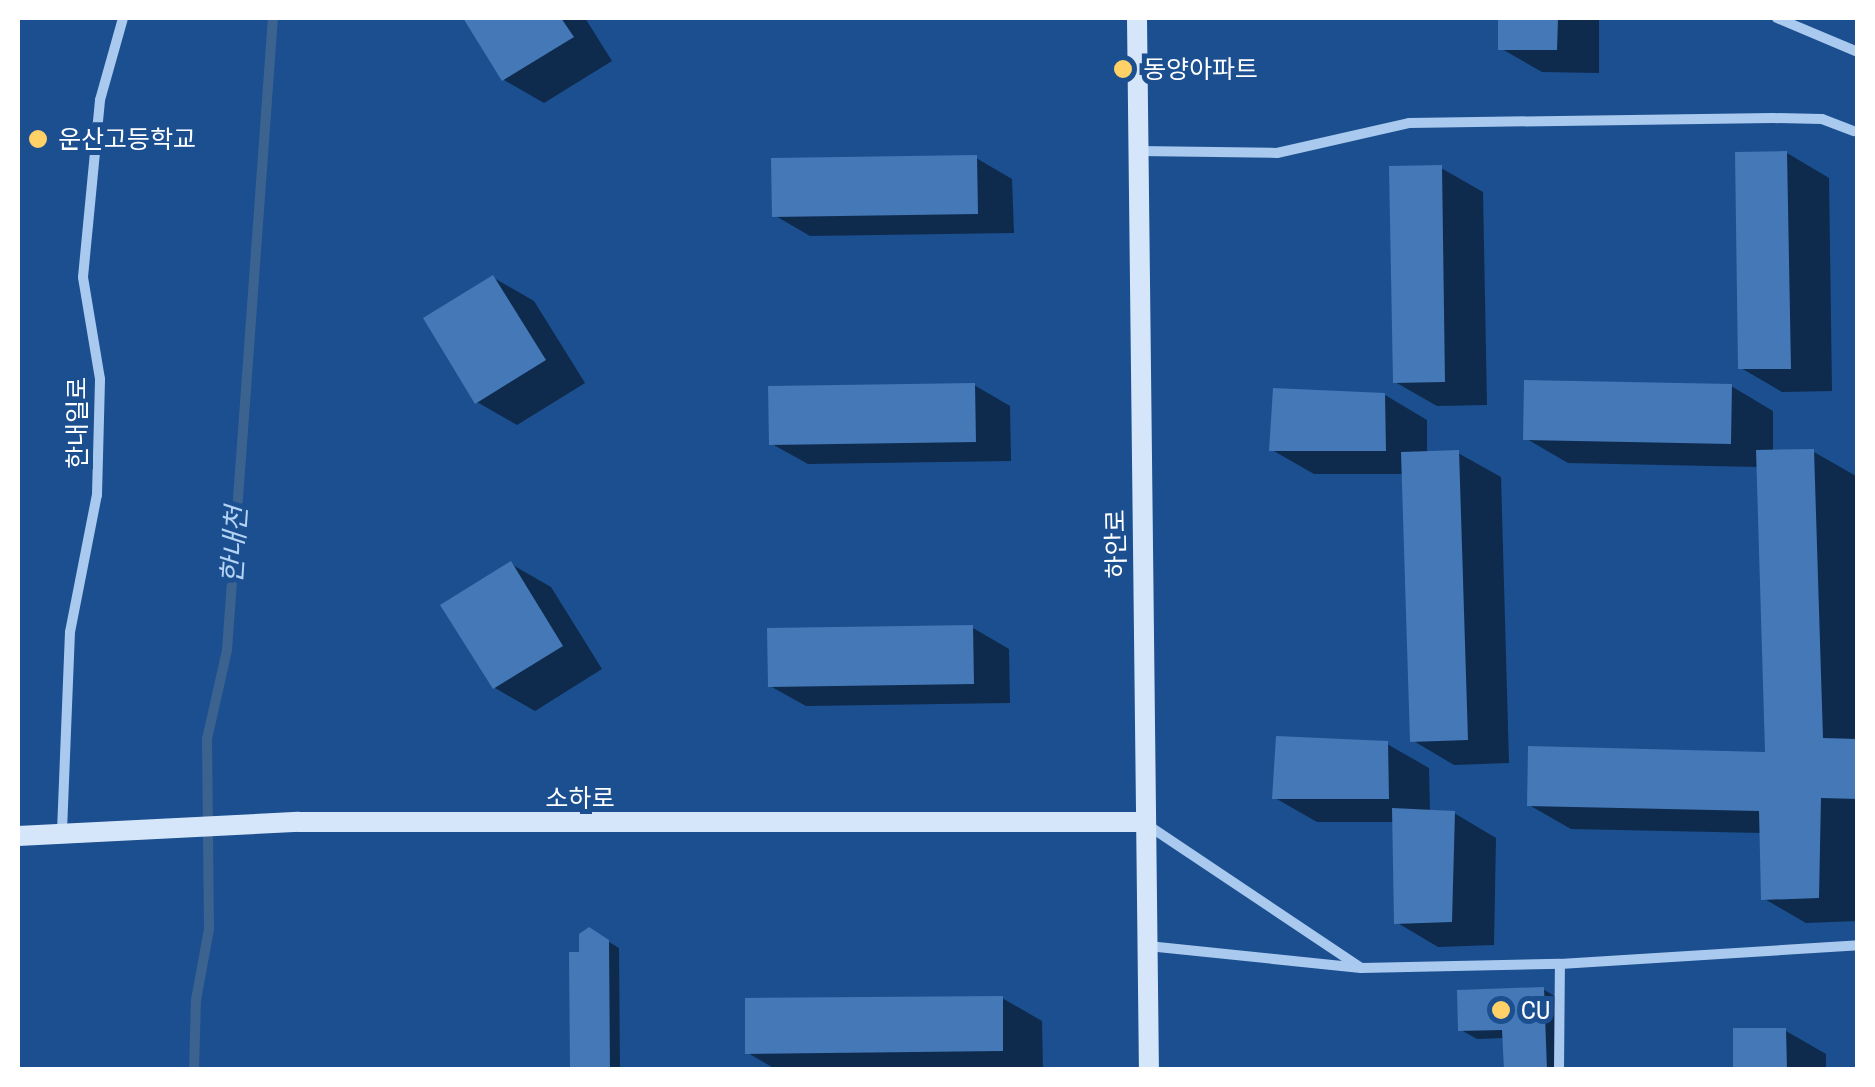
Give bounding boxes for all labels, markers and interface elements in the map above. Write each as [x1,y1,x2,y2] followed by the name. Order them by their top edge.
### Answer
[1143,54,1258,84] place label: 동양아파트
[1112,58,1134,80] marker: 동양아파트
[58,124,196,154] place label: 운산고등학교
[27,128,49,150] marker: 운산고등학교
[62,377,92,469] street label: 한내일로
[215,505,253,585] water label: 한내천
[1100,509,1132,579] street label: 하안로
[546,783,614,813] street label: 소하로
[1521,995,1551,1025] place label: CU
[1490,999,1512,1021] marker: CU

